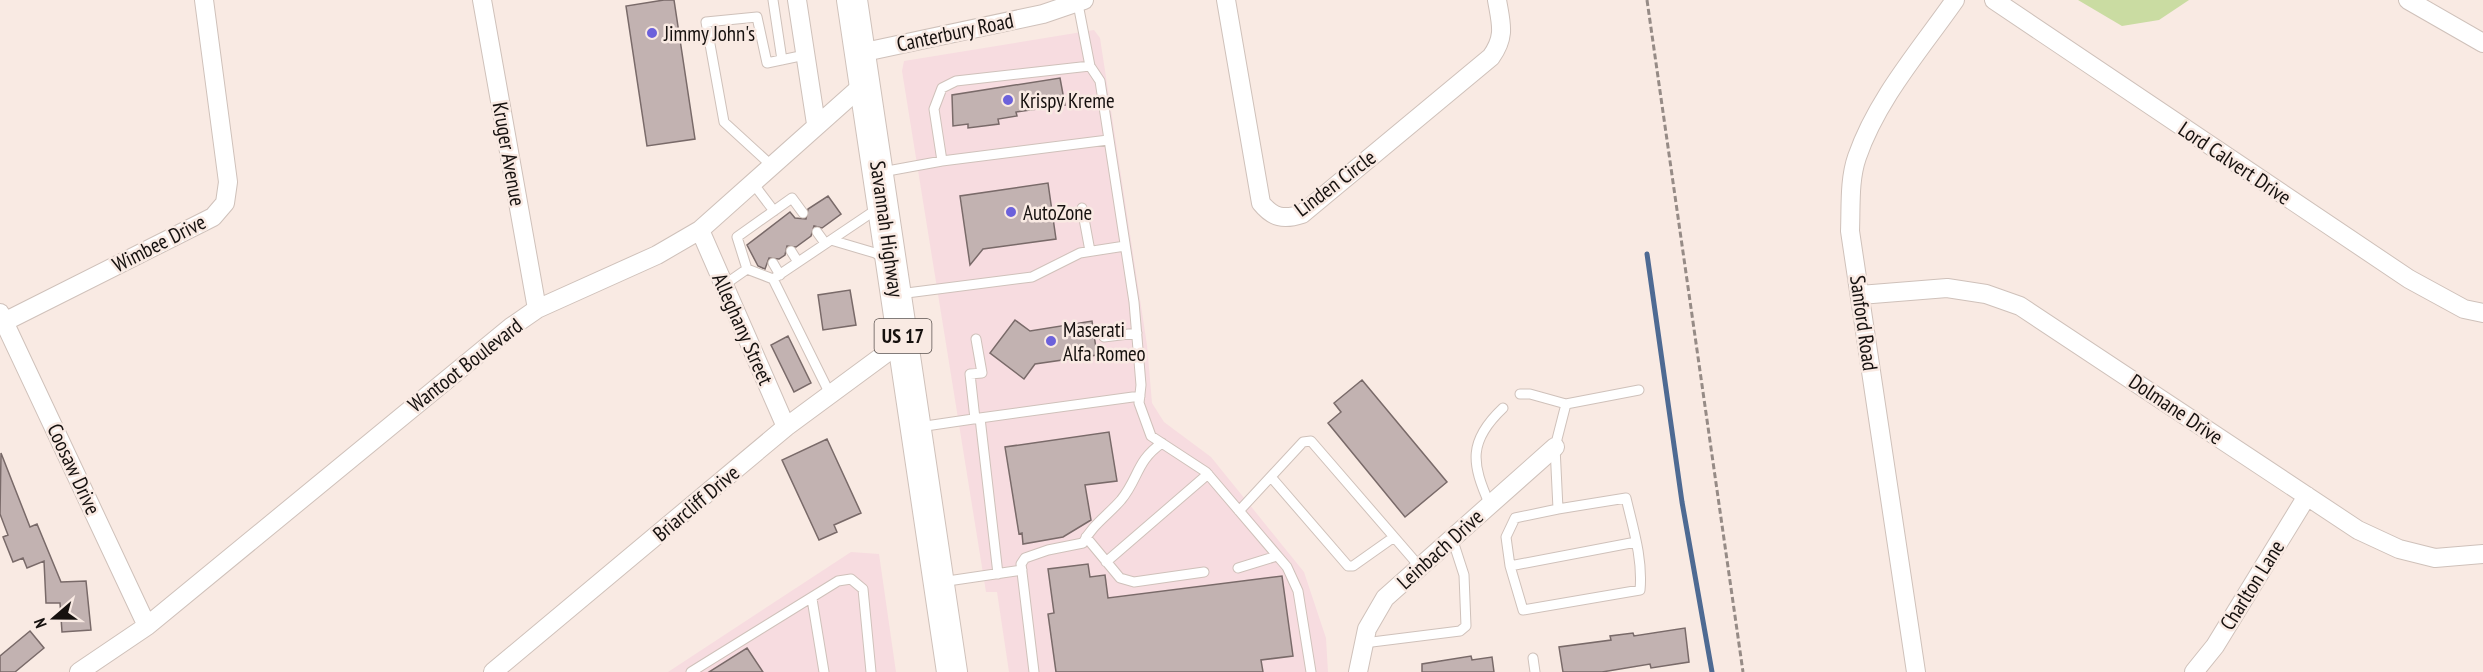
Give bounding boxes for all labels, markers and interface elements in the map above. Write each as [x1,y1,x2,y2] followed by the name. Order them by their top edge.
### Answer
[894,6,1016,58] street label: Canterbury Road
[663,20,755,47] place label: Jimmy John's
[645,26,659,40] marker: Jimmy John's
[1020,87,1115,114] place label: Krispy Kreme
[1001,93,1015,107] marker: Krispy Kreme
[487,100,531,208] street label: Kruger Avenue
[2173,115,2297,211] street label: Lord Calvert Drive
[1289,144,1381,222] street label: Linden Circle
[864,159,910,299] street label: Savannah Highway
[1023,199,1092,226] place label: AutoZone
[1004,205,1018,219] marker: AutoZone
[108,208,210,278] street label: Wimbee Drive
[706,269,780,389] street label: Alleghany Street
[1844,274,1884,372] street label: Sanford Road
[402,312,528,418] street label: Wantoot Boulevard
[1063,316,1146,367] place label: Maserati Alfa Romeo
[874,319,932,353] road number: US 17
[1044,334,1058,348] marker: Maserati Alfa Romeo
[2124,368,2228,450] street label: Dolmane Drive
[41,419,107,519] street label: Coosaw Drive
[647,459,745,547] street label: Briarcliff Drive
[1391,503,1489,595] street label: Leinbach Drive
[2214,535,2290,635] street label: Charlton Lane
[24,588,84,648] north arrow
[29,616,51,631] text: N

